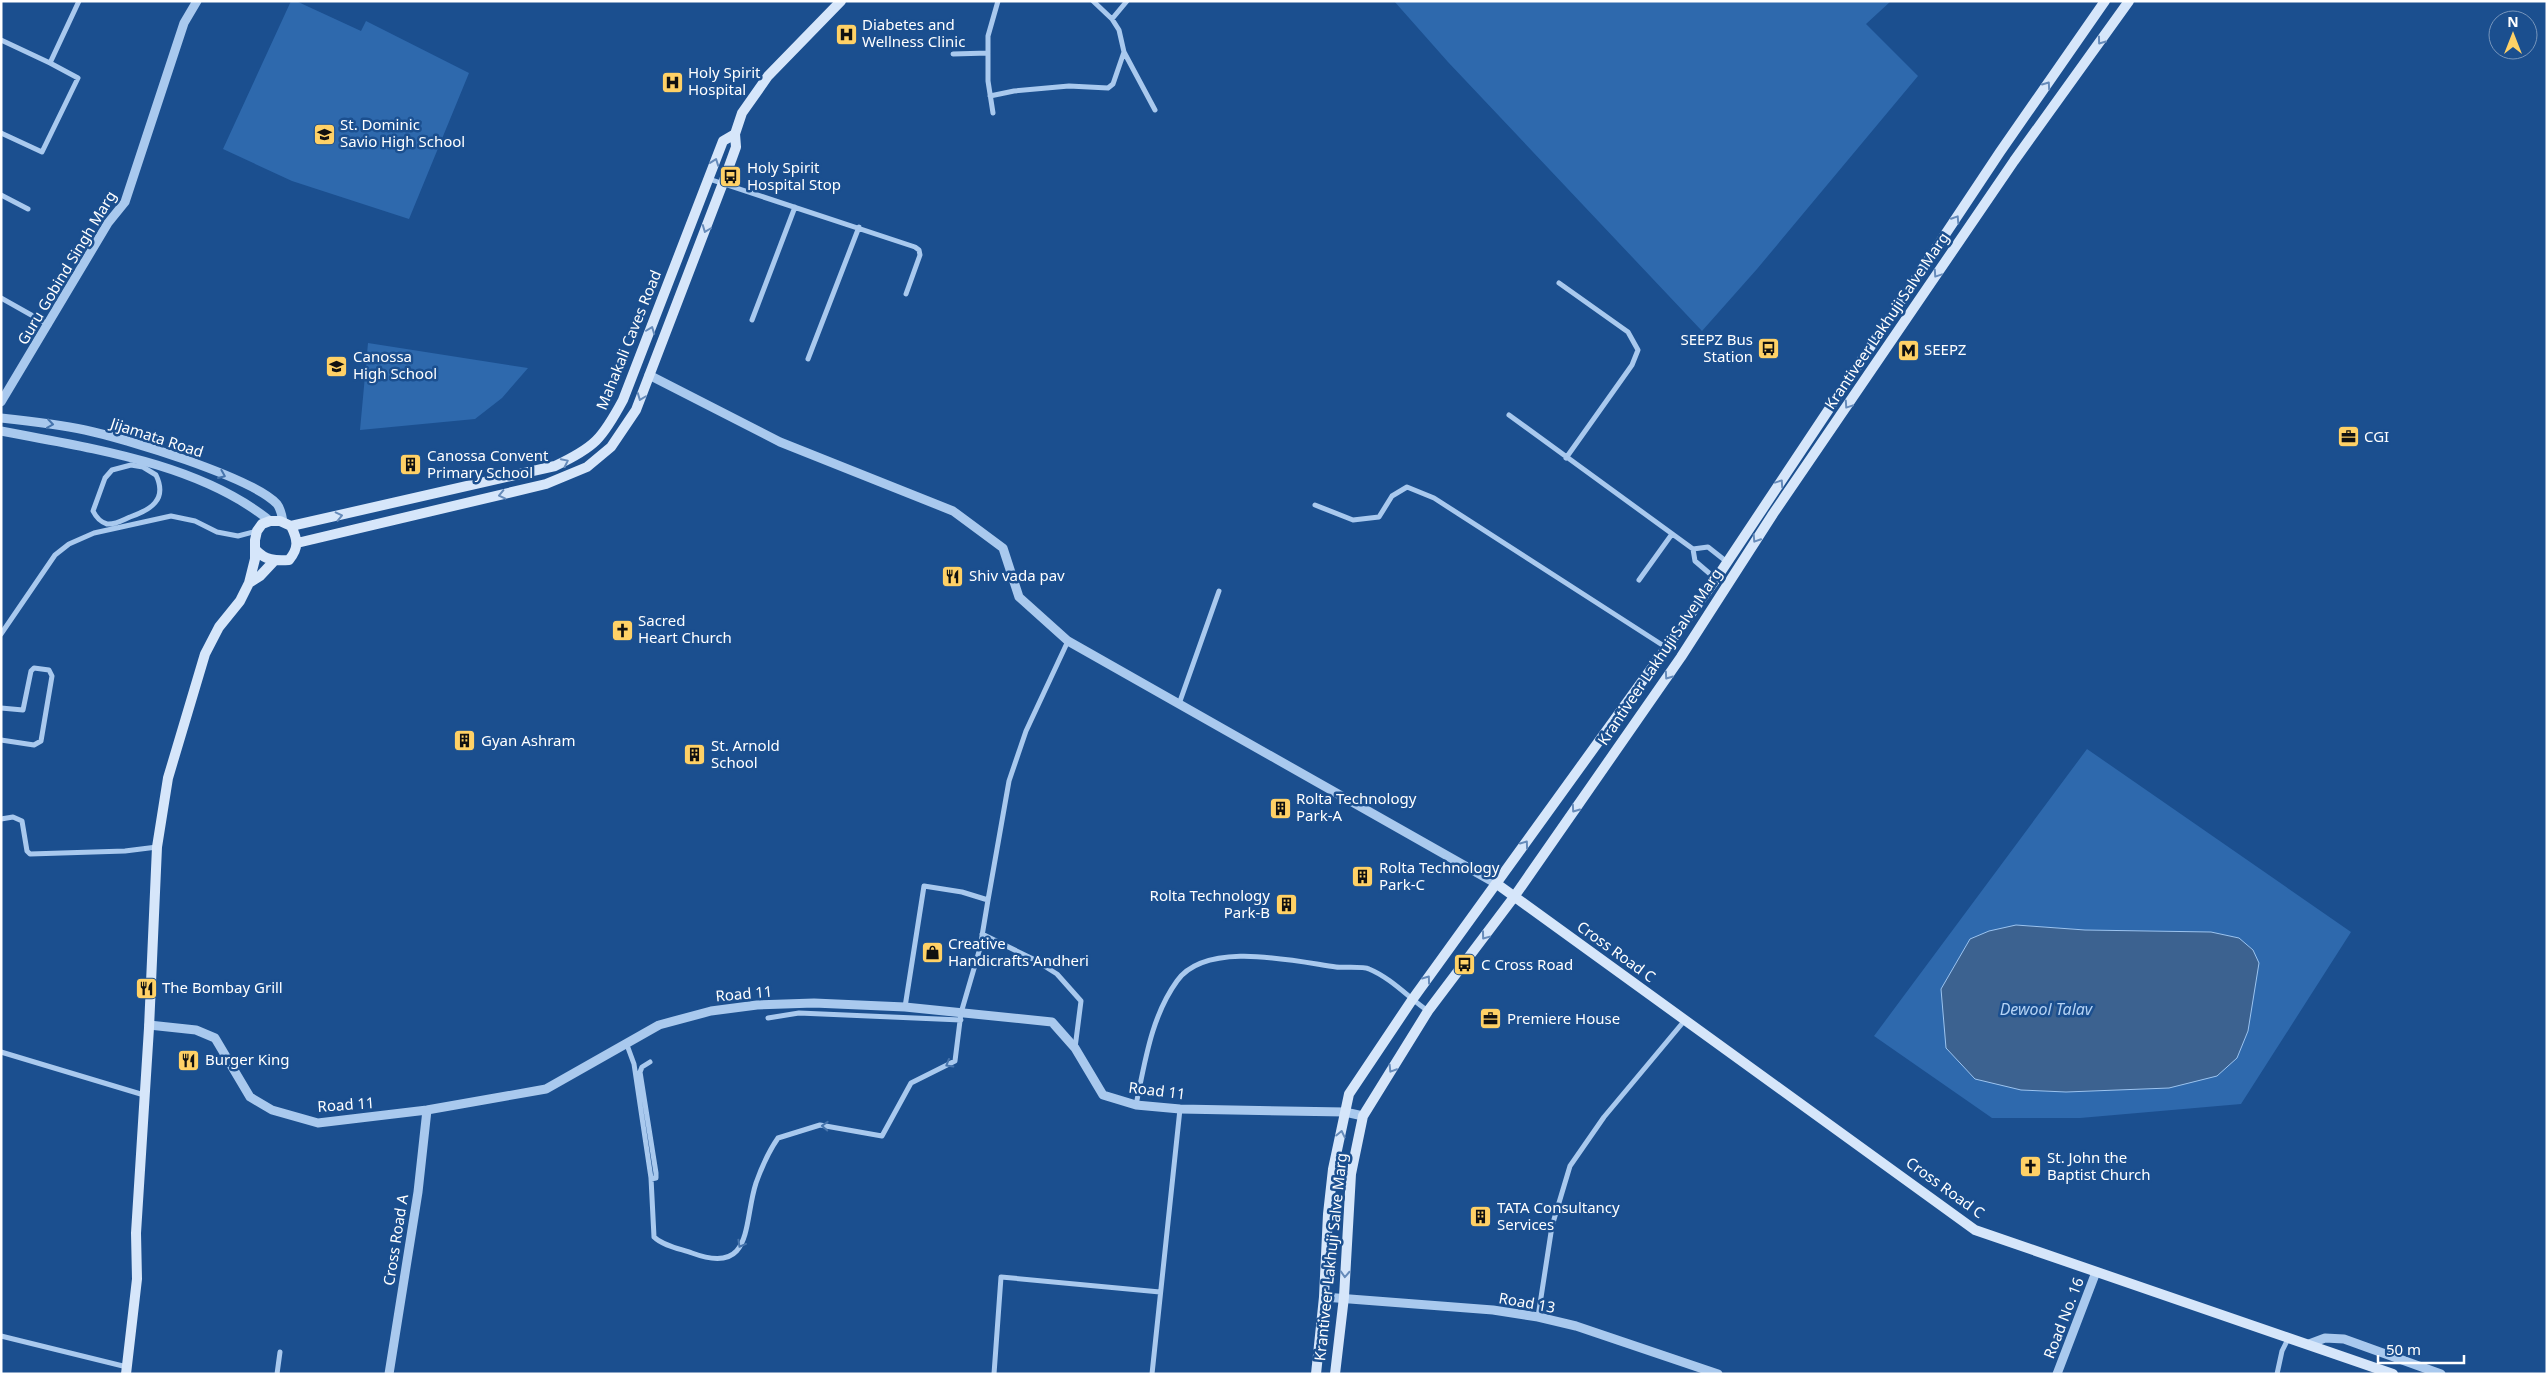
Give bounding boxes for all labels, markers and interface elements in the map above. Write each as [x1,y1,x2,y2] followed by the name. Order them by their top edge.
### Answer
[2488,10,2538,60] north arrow
[2507,12,2519,31] text: N
[862,14,965,51] place label: Diabetes and Wellness Clinic
[834,22,858,46] hospital icon: Diabetes and Wellness Clinic
[2098,35,2107,45] one-way arrow
[688,62,761,99] place label: Holy Spirit Hospital
[660,70,684,94] hospital icon: Holy Spirit Hospital
[2041,81,2050,90] one-way arrow
[340,114,465,151] place label: St. Dominic Savio High School
[312,122,336,146] school or university icon: St. Dominic Savio High School
[747,157,841,194] place label: Holy Spirit Hospital Stop
[709,158,719,167] one-way arrow
[719,165,743,189] bus stop icon: Holy Spirit Hospital Stop
[12,187,120,348] street label: Guru Gobind Singh Marg
[1949,215,1959,224] one-way arrow
[701,224,712,233] one-way arrow
[1819,228,1953,413] street label: Krantiveer Lakhuji Salve Marg
[591,267,665,412] street label: Mahakali Caves Road
[1934,268,1943,278] one-way arrow
[645,327,655,335] one-way arrow
[1680,329,1753,366] place label: SEEPZ Bus Station
[1757,337,1781,361] bus stop icon: SEEPZ Bus Station
[1896,338,1920,362] metro station icon: SEEPZ
[1924,339,1966,359] place label: SEEPZ
[353,346,437,383] place label: Canossa High School
[325,354,349,378] school or university icon: Canossa High School
[637,392,647,401] one-way arrow
[1845,399,1854,409] one-way arrow
[106,412,206,461] street label: Jijamata Road
[46,418,54,429] one-way arrow
[2336,425,2360,449] office icon: CGI
[2364,426,2389,446] place label: CGI
[427,445,549,482] place label: Canossa Convent Primary School
[399,453,423,477] building icon: Canossa Convent Primary School
[559,458,568,468] one-way arrow
[217,468,226,479] one-way arrow
[1774,479,1783,489] one-way arrow
[497,489,506,500] one-way arrow
[334,511,343,522] one-way arrow
[1753,534,1763,543] one-way arrow
[941,564,965,588] restaurant icon: Shiv vada pav
[1592,564,1726,749] street label: Krantiveer Lakhuji Salve Marg
[969,565,1065,585] place label: Shiv vada pav
[638,610,732,647] place label: Sacred Heart Church
[610,618,634,642] church icon: Sacred Heart Church
[1665,670,1674,680] one-way arrow
[453,729,477,753] building icon: Gyan Ashram
[481,730,576,750] place label: Gyan Ashram
[711,735,780,772] place label: St. Arnold School
[683,743,707,767] building icon: St. Arnold School
[1296,788,1417,825] place label: Rolta Technology Park-A
[1268,796,1292,820] building icon: Rolta Technology Park-A
[1572,803,1581,813] one-way arrow
[1519,840,1528,850] one-way arrow
[1379,857,1500,894] place label: Rolta Technology Park-C
[1351,865,1375,889] building icon: Rolta Technology Park-C
[1150,885,1270,922] place label: Rolta Technology Park-B
[1274,893,1298,917] building icon: Rolta Technology Park-B
[1573,916,1660,987] street label: Cross Road C
[1482,930,1491,940] one-way arrow
[948,933,1089,970] place label: Creative Handicrafts Andheri
[920,941,944,965] shop icon: Creative Handicrafts Andheri
[1453,953,1477,977] bus stop icon: C Cross Road
[1481,954,1573,974] place label: C Cross Road
[1421,975,1430,985] one-way arrow
[134,976,158,1000] restaurant icon: The Bombay Grill
[162,977,283,997] place label: The Bombay Grill
[715,981,773,1005] street label: Road 11
[2000,998,2094,1020] water label: Dewool Talav
[1479,1007,1503,1031] office icon: Premiere House
[1507,1008,1620,1028] place label: Premiere House
[177,1048,201,1072] restaurant icon: Burger King
[205,1049,290,1069] place label: Burger King
[945,1057,954,1067] one-way arrow
[1389,1063,1398,1072] one-way arrow
[1128,1077,1187,1103] street label: Road 11
[317,1092,375,1116] street label: Road 11
[821,1121,829,1132] one-way arrow
[1335,1130,1346,1139] one-way arrow
[2047,1147,2151,1184] place label: St. John the Baptist Church
[1309,1152,1351,1362] street label: Krantiveer Lakhuji Salve Marg
[1902,1152,1989,1223] street label: Cross Road C
[2019,1155,2043,1179] church icon: St. John the Baptist Church
[378,1192,412,1287] street label: Cross Road A
[1497,1197,1620,1234] place label: TATA Consultancy Services
[1469,1205,1493,1229] building icon: TATA Consultancy Services
[737,1239,747,1248] one-way arrow
[1339,1271,1350,1279] one-way arrow
[2038,1274,2088,1361] street label: Road No. 16
[1497,1287,1557,1317] street label: Road 13
[2378,1332,2464,1364] scale bar
[2386,1339,2421,1359] text: 50 m

